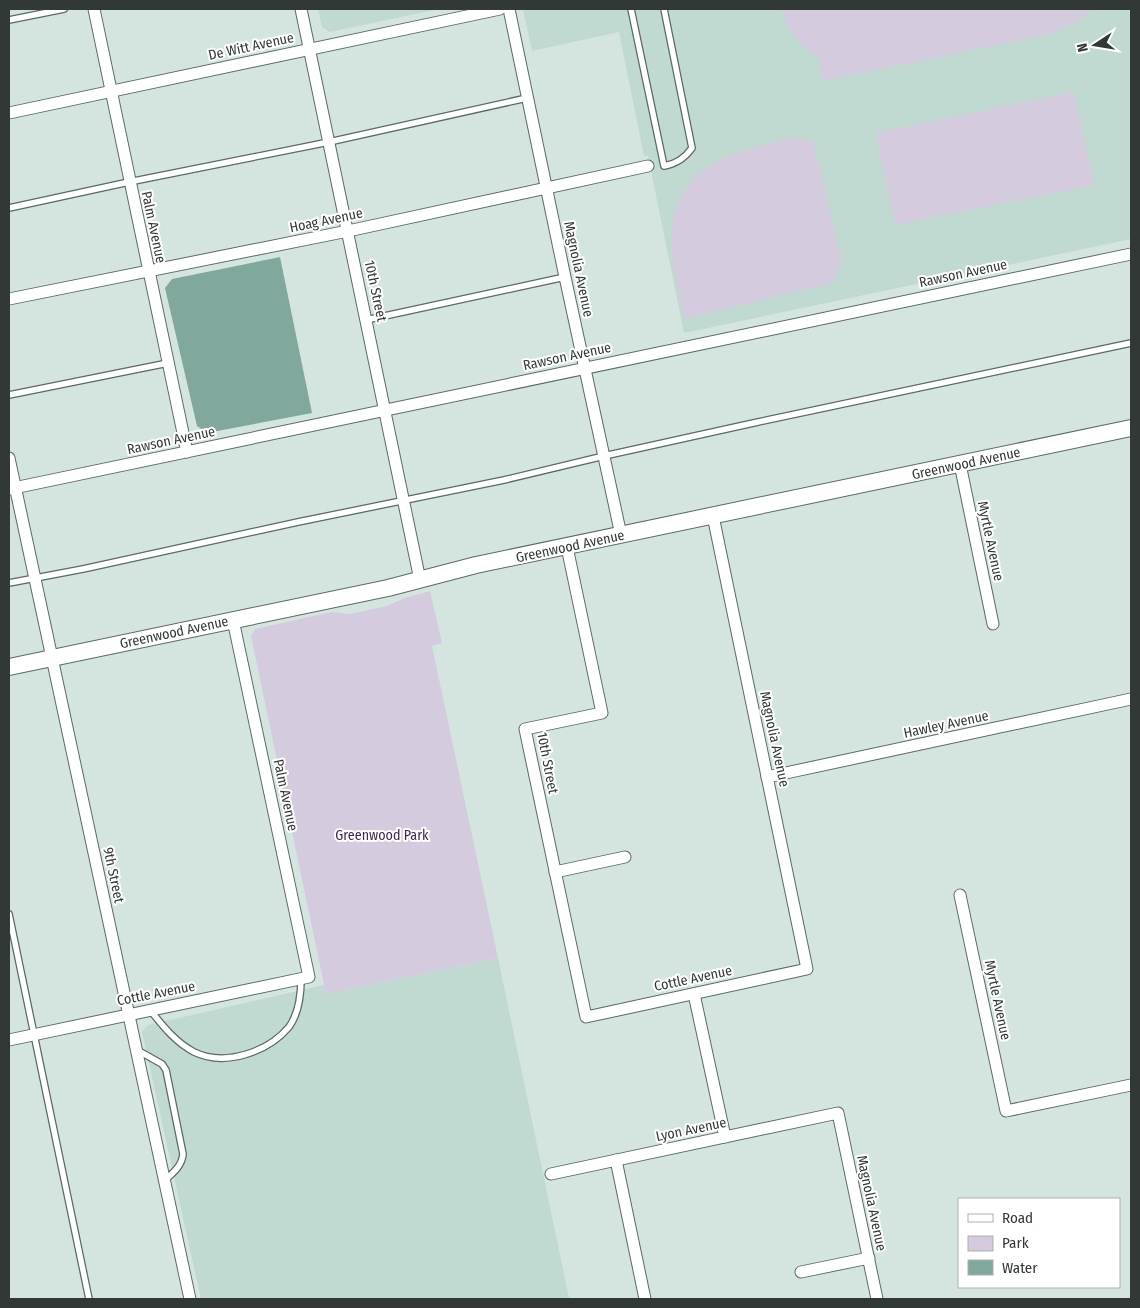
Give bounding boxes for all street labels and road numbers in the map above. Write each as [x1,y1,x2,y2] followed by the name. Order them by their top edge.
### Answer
[207,29,295,64] street label: De Witt Avenue
[138,190,169,265] street label: Palm Avenue
[288,204,364,237] street label: Hoag Avenue
[560,220,597,319] street label: Magnolia Avenue
[918,256,1009,291] street label: Rawson Avenue
[361,259,390,324] street label: 10th Street
[522,339,613,374] street label: Rawson Avenue
[126,423,217,458] street label: Rawson Avenue
[910,444,1022,483] street label: Greenwood Avenue
[974,500,1007,583] street label: Myrtle Avenue
[514,527,626,566] street label: Greenwood Avenue
[118,613,230,652] street label: Greenwood Avenue
[756,690,793,789] street label: Magnolia Avenue
[902,707,990,742] street label: Hawley Avenue
[533,731,562,796] street label: 10th Street
[270,758,301,833] street label: Palm Avenue
[99,846,128,905] street label: 9th Street
[981,959,1014,1042] street label: Myrtle Avenue
[653,962,734,995] street label: Cottle Avenue
[116,978,197,1009] street label: Cottle Avenue
[654,1114,728,1145] street label: Lyon Avenue
[853,1154,890,1253] street label: Magnolia Avenue

